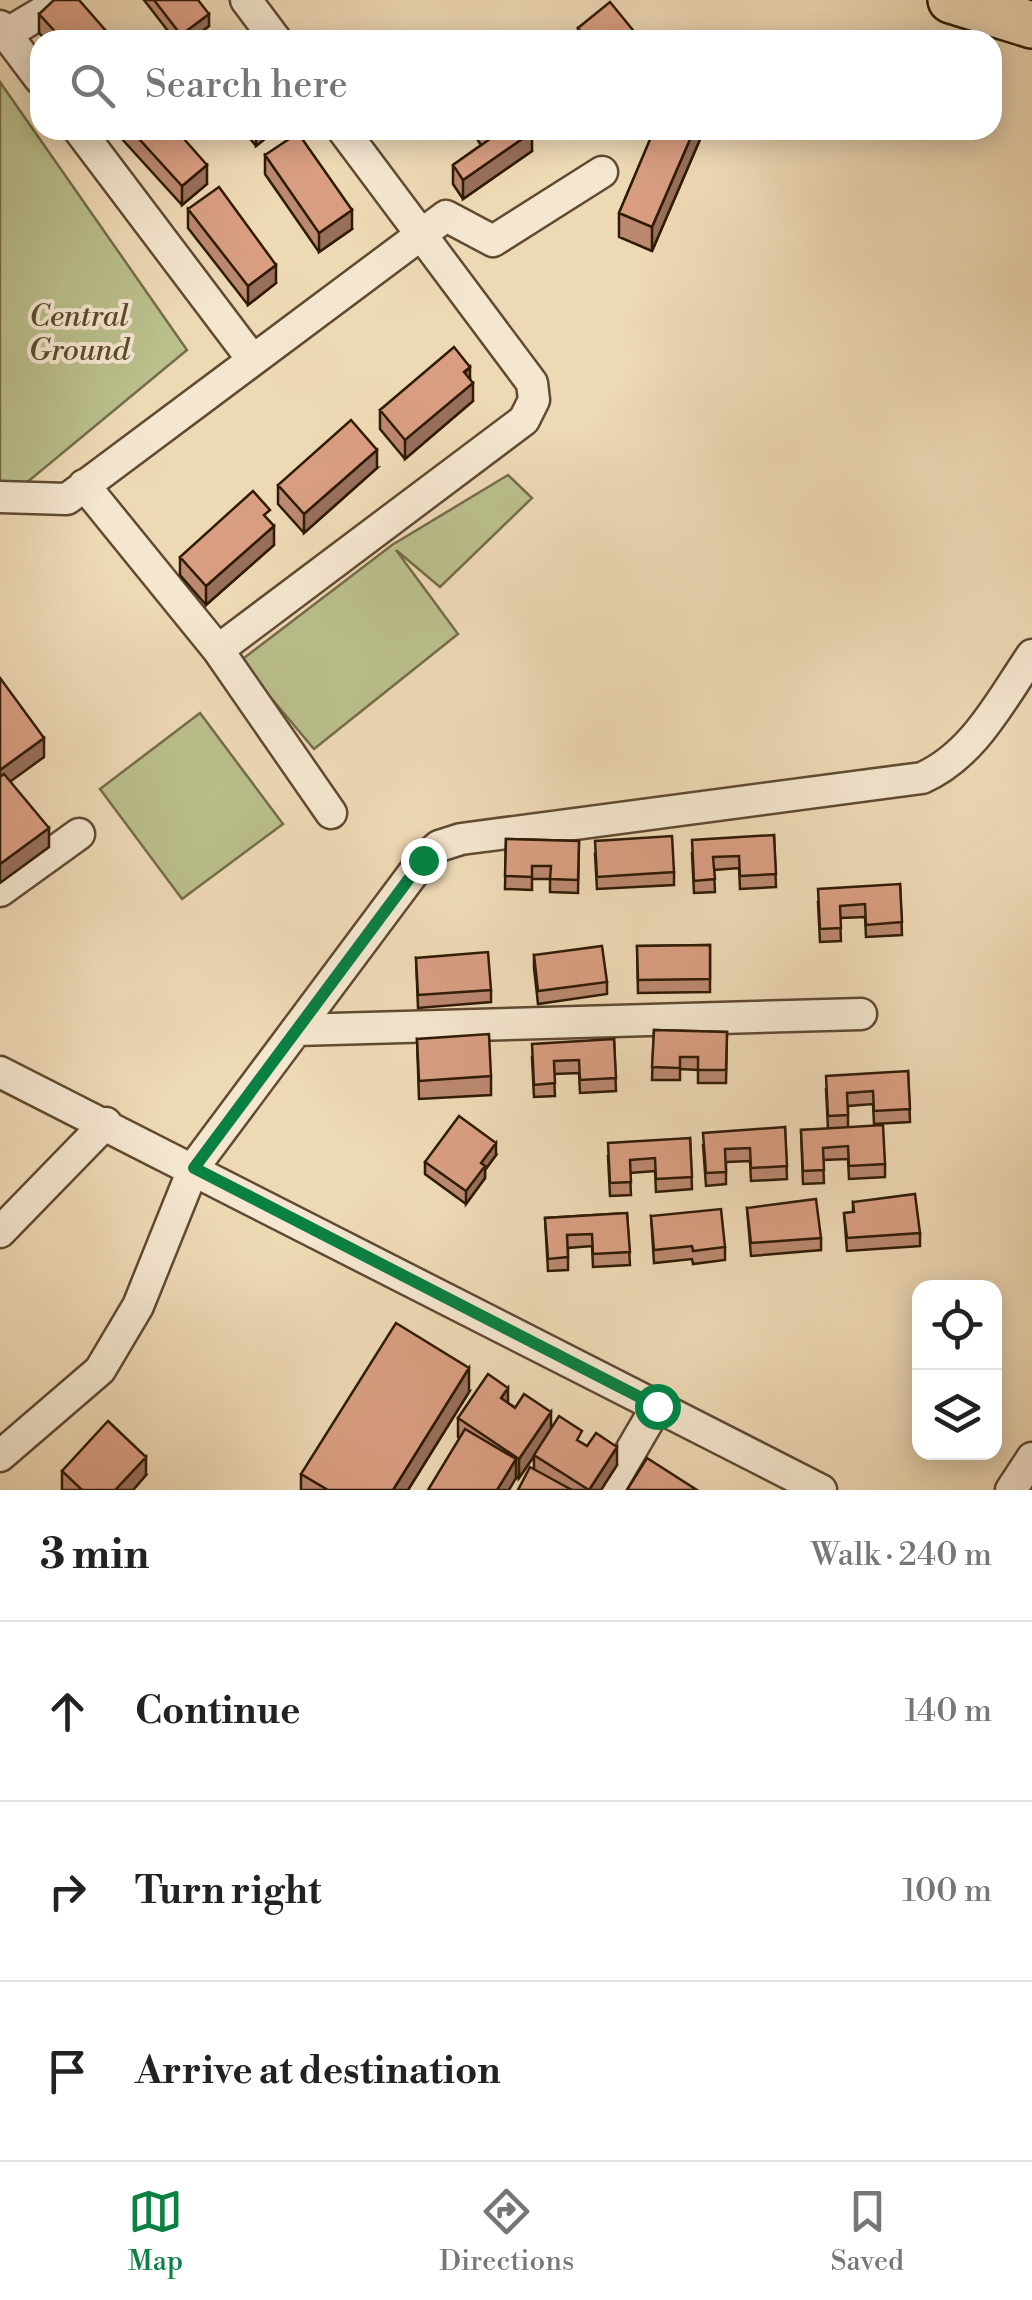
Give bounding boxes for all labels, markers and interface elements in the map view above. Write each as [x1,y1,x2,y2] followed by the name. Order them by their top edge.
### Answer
[30,30,1002,140] search box
[65,58,120,113] icon: search
[145,62,348,109] text: Search here
[29,298,131,370] park label: Central Ground
[401,838,447,884] route end
[912,1280,1002,1460] map controls
[912,1280,1002,1370] button: locate
[912,1370,1002,1460] button: layers
[635,1384,681,1430] route start
[40,1529,149,1582] text: 3 min
[811,1535,992,1575] text: Walk · 240 m
[40,1684,95,1739] icon: ahead
[135,1688,300,1735] text: Continue
[905,1691,992,1731] text: 140 m
[40,1864,95,1919] icon: right
[135,1868,321,1915] text: Turn right
[902,1871,992,1911] text: 100 m
[40,2044,95,2099] icon: arrive
[135,2048,501,2095] text: Arrive at destination
[128,2184,183,2279] tab: Map
[439,2184,574,2279] tab: Directions
[830,2184,904,2279] tab: Saved

